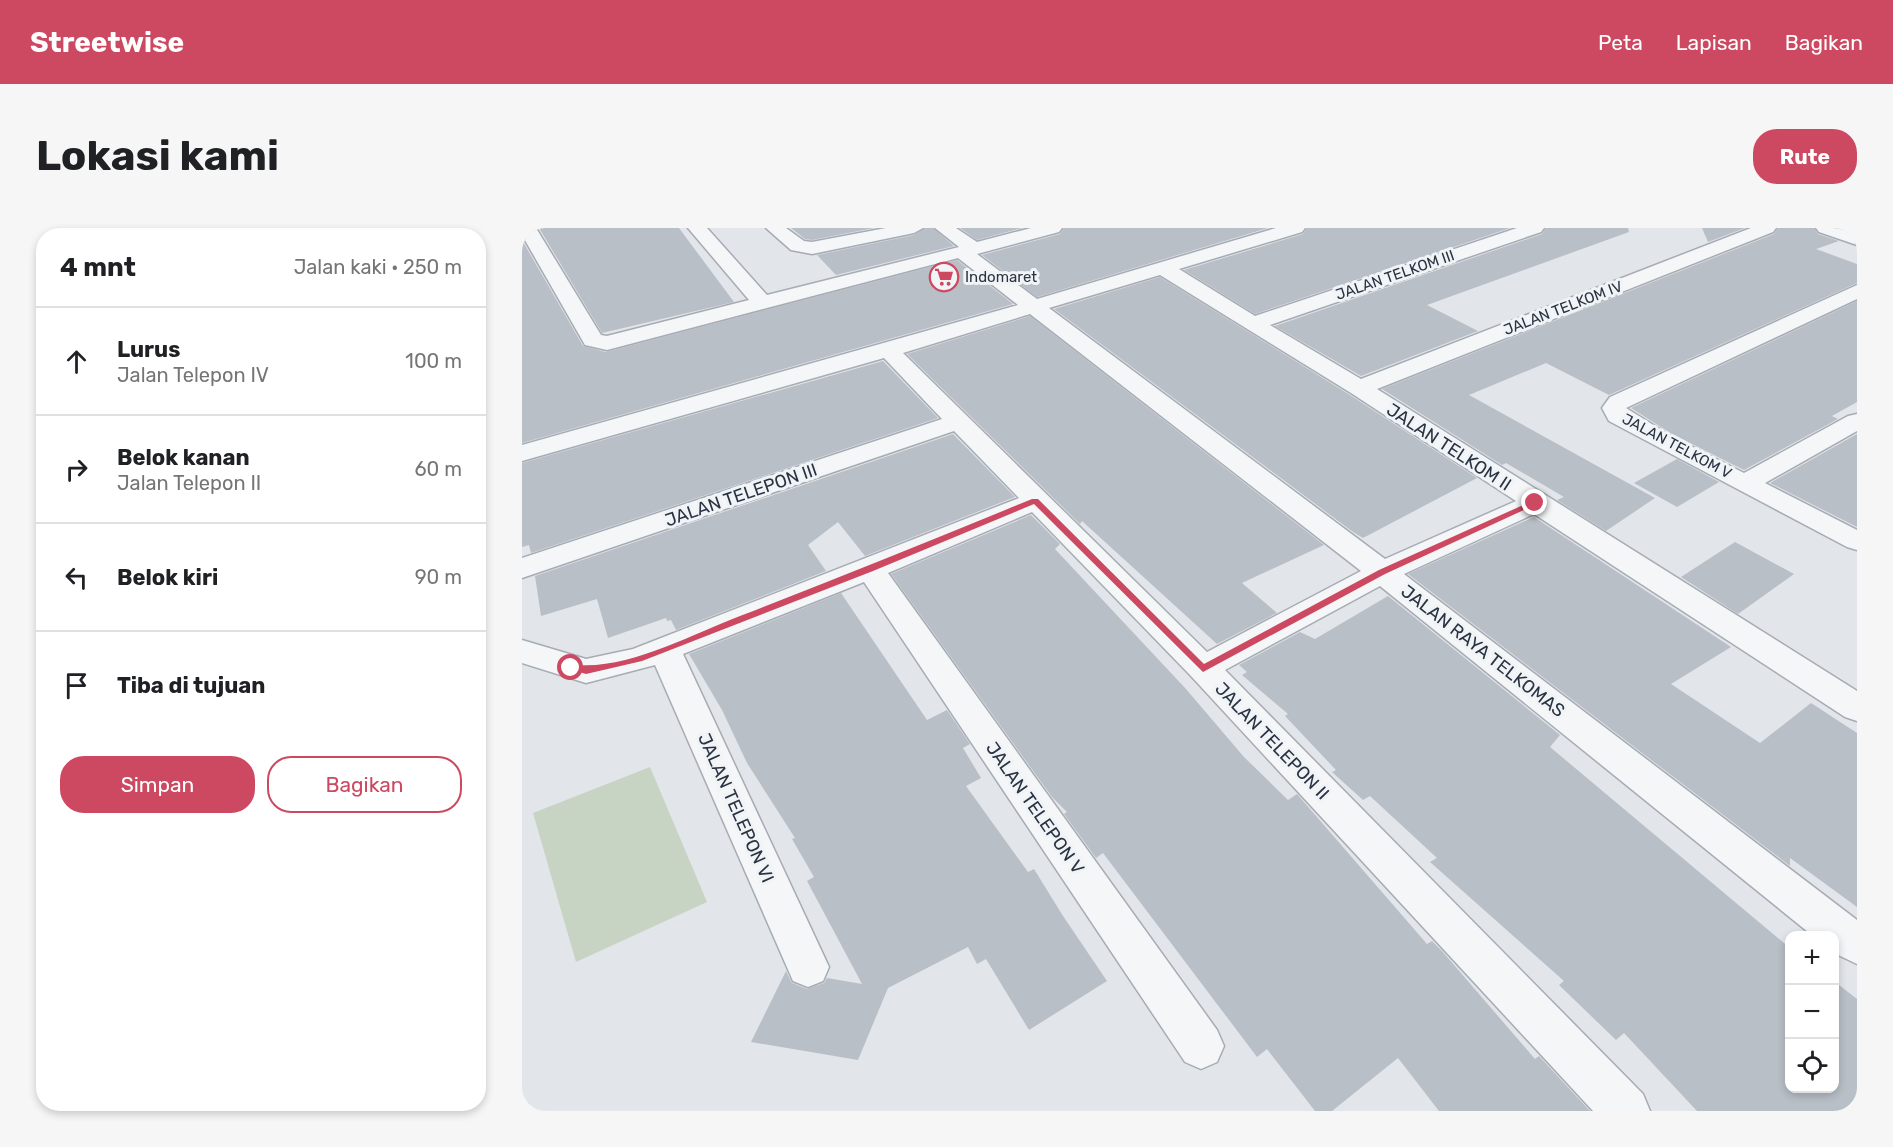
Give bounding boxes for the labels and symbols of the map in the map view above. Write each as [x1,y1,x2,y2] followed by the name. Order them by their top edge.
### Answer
[1333,246,1457,304] street label: JALAN TELKOM III
[928,261,960,293] supermarket icon: Indomaret
[965,268,1037,286] place label: Indomaret
[1501,277,1625,339] street label: JALAN TELKOM IV
[1383,398,1515,496] street label: JALAN TELKOM II
[1619,410,1735,483] street label: JALAN TELKOM V
[662,459,820,531] street label: JALAN TELEPON III
[1521,489,1547,515] route end
[1397,580,1569,722] street label: JALAN RAYA TELKOMAS
[557,654,583,680] route start
[1210,678,1334,804] street label: JALAN TELEPON II
[693,730,779,886] street label: JALAN TELEPON VI
[981,738,1089,878] street label: JALAN TELEPON V

